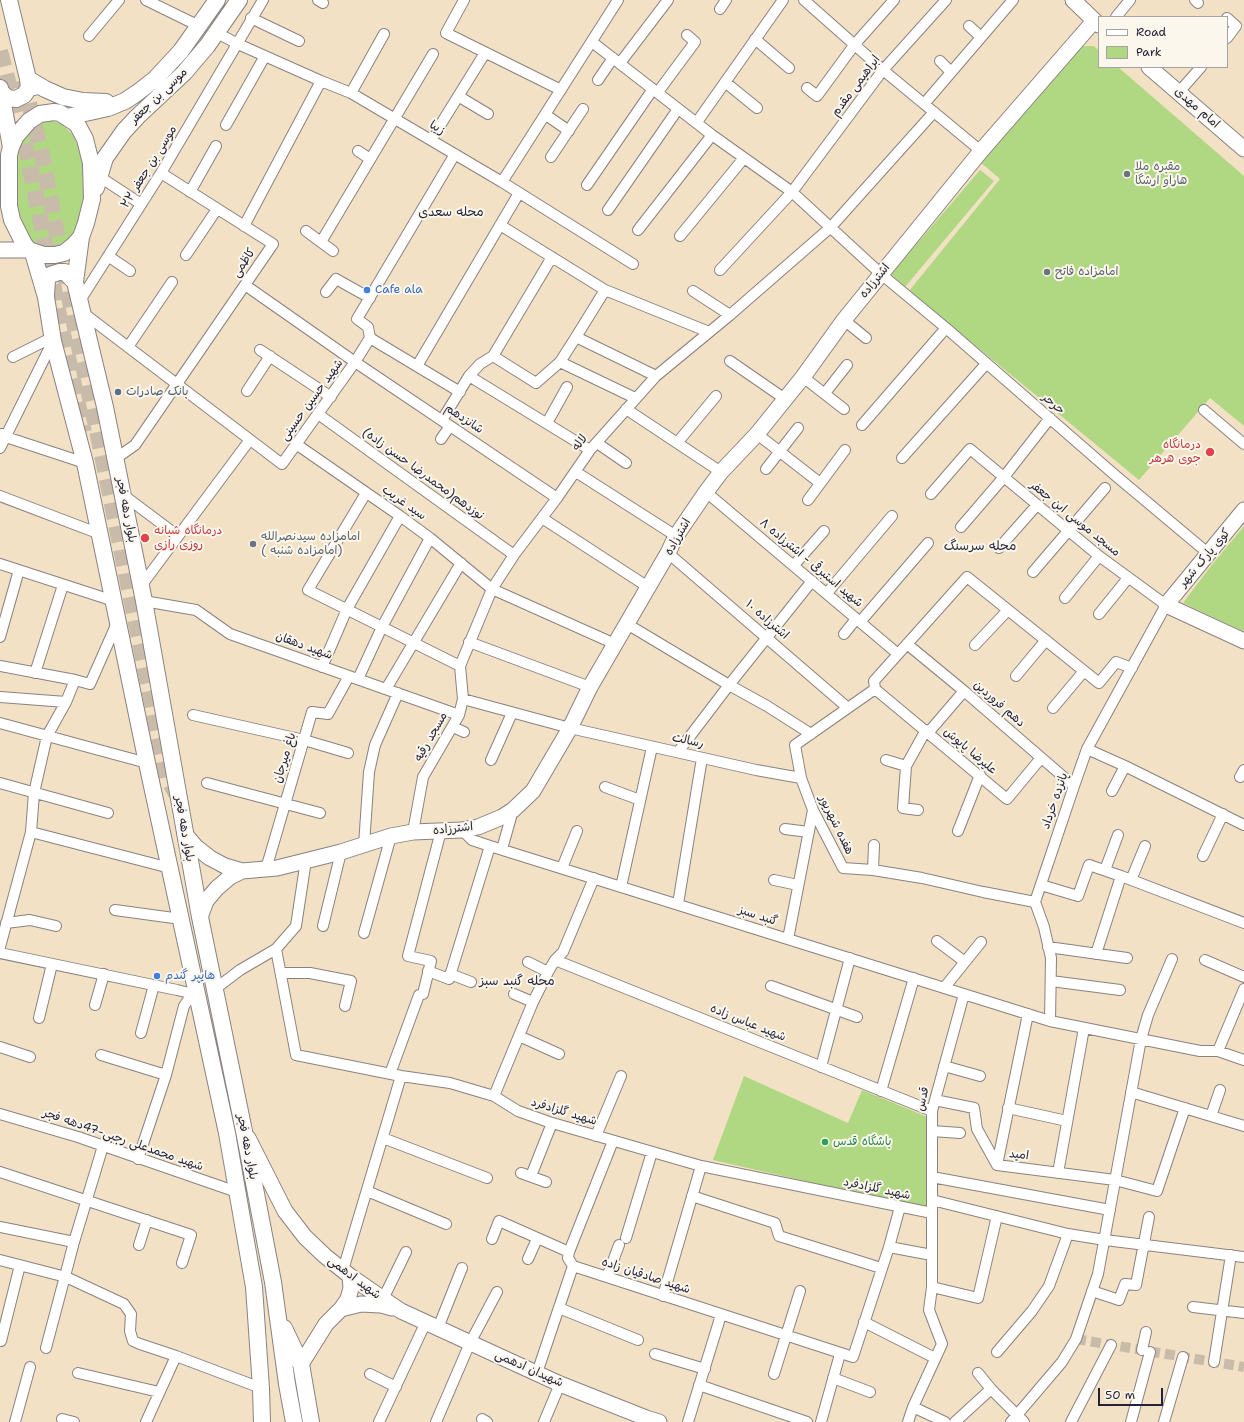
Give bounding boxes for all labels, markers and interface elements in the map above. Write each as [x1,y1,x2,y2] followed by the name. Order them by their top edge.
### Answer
[1098,16,1228,68] legend
[1136,24,1166,40] text: Road
[1136,44,1162,60] text: Park
[828,53,884,119] street label: ابراهیمی مقدم
[127,65,191,127] street label: موسی بن جعفر
[1171,84,1223,132] street label: امام مهدی
[427,118,447,138] street label: زیبا
[118,123,180,211] street label: موسی بن جعفر ۲۲
[1135,160,1187,188] place label: مقبره ملا هاراو ارشگا
[1122,169,1132,179] marker: مقبره ملا هاراو ارشگا
[418,205,484,221] district label: محله سعدی
[229,246,259,280] street label: کاظمی
[857,261,893,301] street label: اشترزاده
[1055,265,1118,279] place label: امامزاده فاتح
[1042,267,1052,277] marker: امامزاده فاتح
[375,283,423,297] place label: Cafe ala
[362,285,372,295] marker: Cafe ala
[278,356,346,444] street label: شهید حسین حسینی
[126,385,188,399] place label: بانک صادرات
[113,387,123,397] marker: بانک صادرات
[1039,390,1067,418] street label: حرحر
[442,401,486,437] street label: شانزدهم
[359,425,487,523] street label: نوزدهم(محمدرضا حسن زاده)
[569,432,591,454] street label: لاله
[1150,438,1201,466] place label: درمانگاه جوی هرهر
[1204,446,1216,458] marker: درمانگاه جوی هرهر
[113,476,139,544] street label: بلوار دهه فجر
[1027,478,1123,560] street label: مسجد موسی ابن جعفر
[379,483,429,523] street label: سید غریب
[662,516,694,558] street label: اشترزاده
[756,516,866,610] street label: شهید استبرقی - اشترزاده ۸
[154,524,222,552] place label: درمانگاه شبانه روزی رازی
[1176,526,1234,590] street label: کوی پارک شهر
[261,530,360,558] place label: امامزاده سیدنصرالله ( امامزاده شنبه)
[139,532,151,544] marker: درمانگاه شبانه روزی رازی
[248,539,258,549] marker: امامزاده سیدنصرالله ( امامزاده شنبه)
[944,539,1016,555] district label: محله سرسنگ
[742,597,792,643] street label: اشترزاده ۱۰
[273,629,335,663] street label: شهید دهقان
[970,678,1028,730] street label: دهم فروردین
[411,710,451,764] street label: مسجد رقیه
[940,725,1000,777] street label: علیرضا پاپوش
[271,731,299,785] street label: باغ میرجان
[671,731,705,751] street label: رسالت
[1039,771,1071,831] street label: پانزده خرداد
[815,793,857,857] street label: هفده شهریور
[171,795,197,863] street label: بلوار دهه فجر
[432,820,474,838] street label: اشترزاده
[737,903,779,929] street label: گنبد سبز
[165,969,215,983] place label: هایپر گندم
[152,971,162,981] marker: هایپر گندم
[479,974,555,990] district label: محله گنبد سبز
[708,1001,788,1045] street label: شهید عباس زاده
[913,1085,933,1113] street label: قدس
[529,1095,599,1129] street label: شهید گلزادفرد
[41,1106,205,1174] street label: شهید محمدعلی رجبی-47دهه فجر
[234,1113,260,1181] street label: بلوار دهه فجر
[833,1135,891,1149] place label: باشگاه قدس
[820,1137,830,1147] marker: باشگاه قدس
[1008,1147,1030,1163] street label: امید
[842,1175,912,1203] street label: شهید گلزادفرد
[325,1253,383,1303] street label: شهید ادهمی
[600,1255,692,1297] street label: شهید صادقیان زاده
[493,1348,565,1390] street label: شهیدان ادهمی
[1100,1380,1165,1406] scale bar
[1105,1387,1135,1403] text: 50 m

